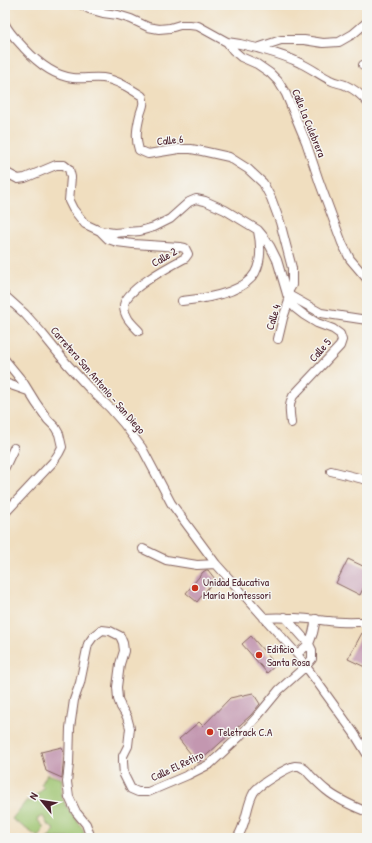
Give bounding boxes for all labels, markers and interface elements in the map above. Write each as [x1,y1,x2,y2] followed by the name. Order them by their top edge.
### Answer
[289,87,329,160] street label: Calle La Culebrera
[156,132,184,148] street label: Calle 6
[149,244,179,270] street label: Calle 2
[262,302,284,332] street label: Calle 4
[48,324,149,437] street label: Carretera San Antonio - San Diego
[306,335,334,365] street label: Calle 5
[203,575,271,602] place label: Unidad Educativa María Montessori
[190,583,200,593] marker: Unidad Educativa María Montessori
[267,642,311,669] place label: Edificio Santa Rosa
[254,650,264,660] marker: Edificio Santa Rosa
[218,725,273,739] place label: Teletrack C.A
[205,727,215,737] marker: Teletrack C.A
[148,747,206,784] street label: Calle El Retiro
[22,781,62,821] north arrow
[26,790,41,802] text: N

